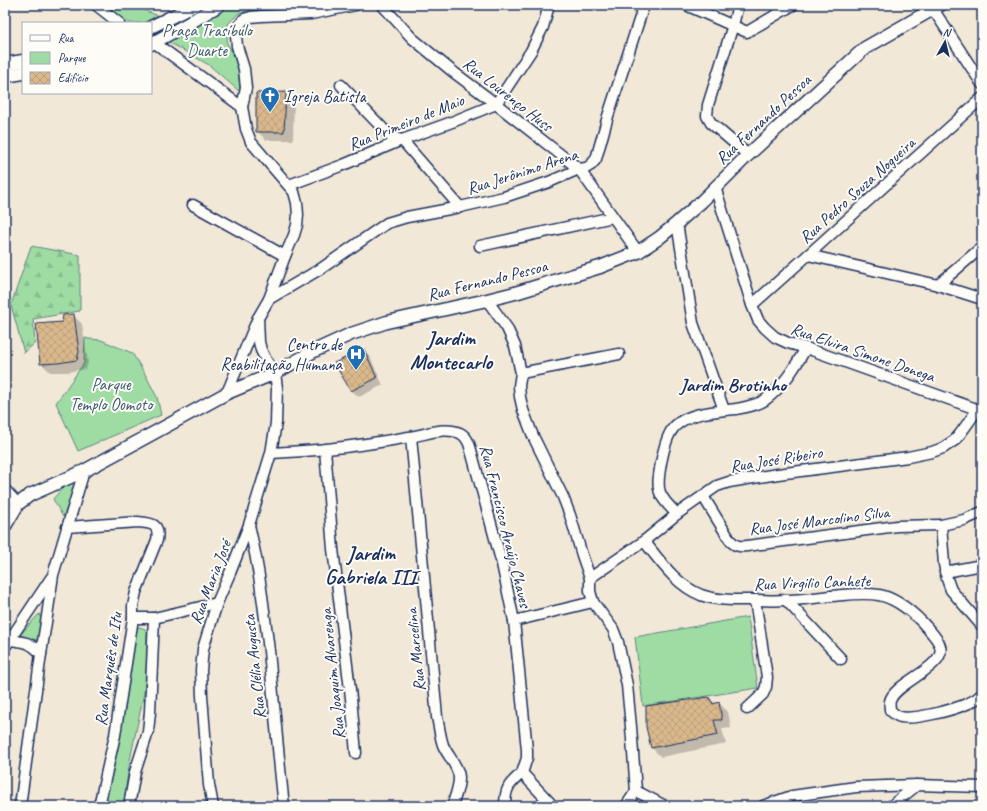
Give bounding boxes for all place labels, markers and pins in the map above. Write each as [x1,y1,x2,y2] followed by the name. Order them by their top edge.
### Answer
[259,85,281,113] church icon: Igreja Batista
[284,86,367,107] place label: Igreja Batista
[221,334,344,375] place label: Centro de Reabilitação Humana
[345,343,367,371] hospital icon: Centro de Reabilitação Humana

